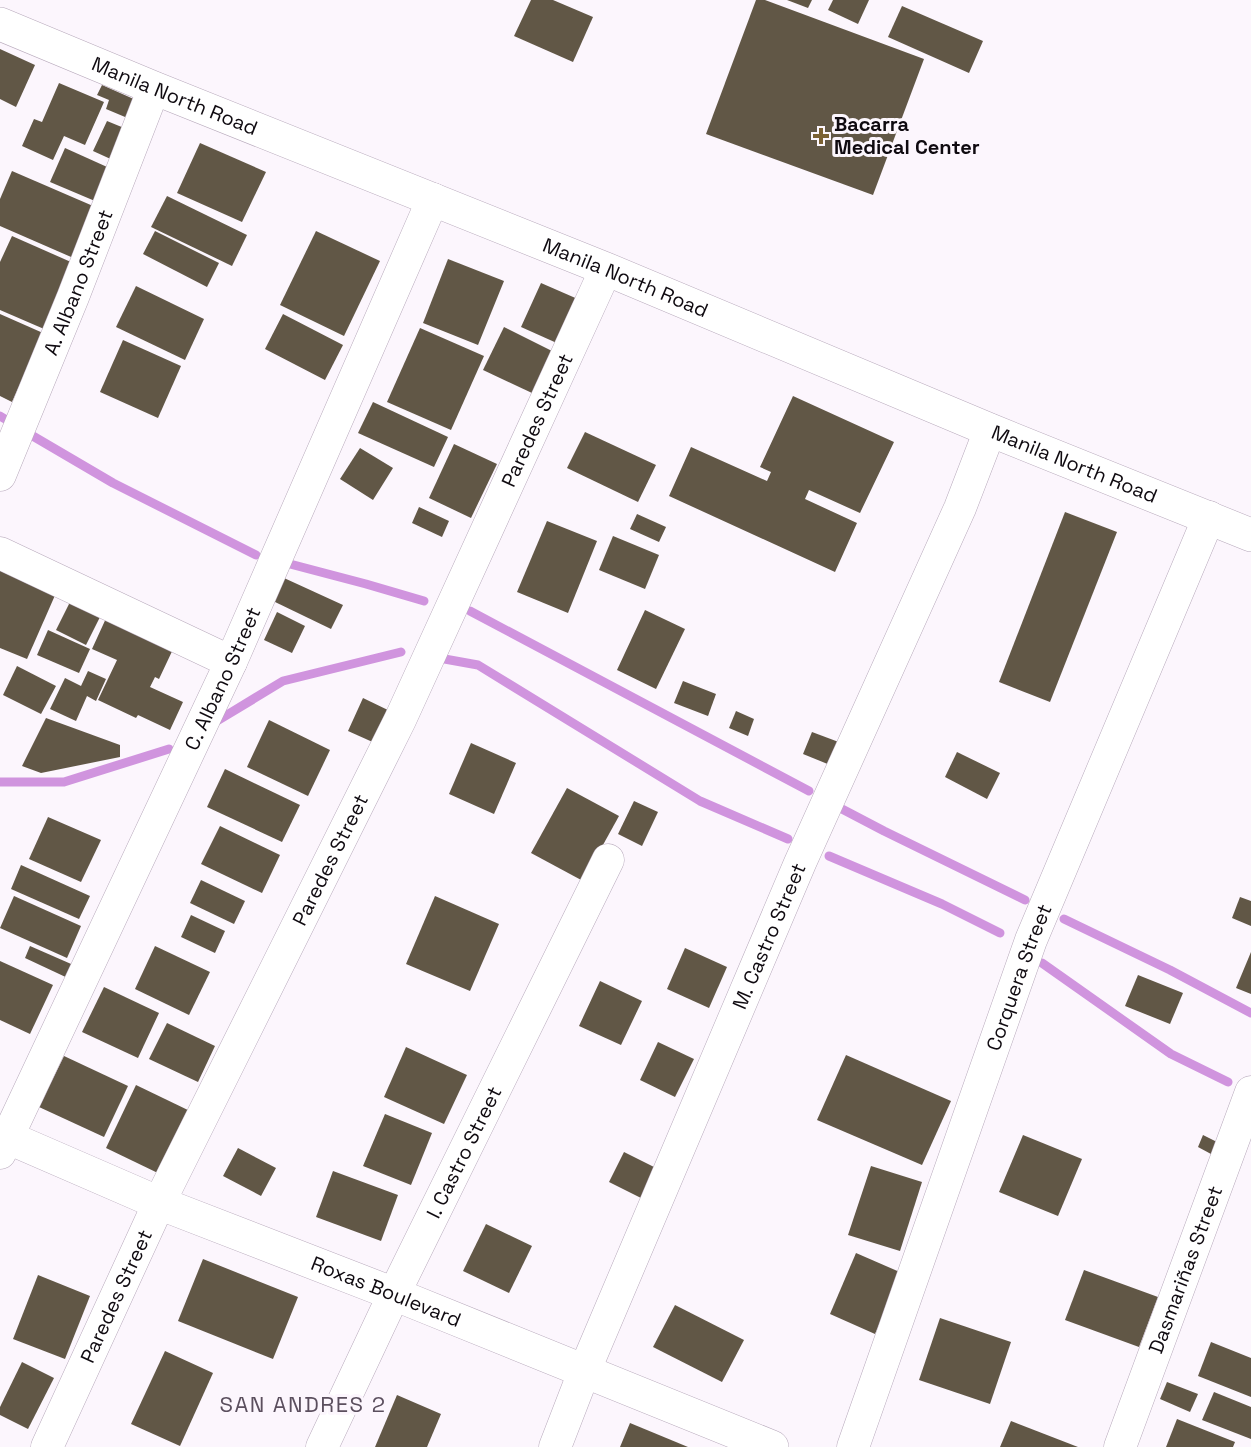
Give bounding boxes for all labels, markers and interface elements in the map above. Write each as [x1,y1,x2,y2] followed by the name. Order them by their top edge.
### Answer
[88,51,261,141] street label: Manila North Road
[834,111,980,160] place label: Bacarra Medical Center
[812,127,830,145] marker: Bacarra Medical Center
[38,206,119,359] street label: A. Albano Street
[539,232,712,323] street label: Manila North Road
[495,349,579,491] street label: Paredes Street
[988,419,1161,509] street label: Manila North Road
[178,603,266,754] street label: C. Albano Street
[286,790,374,930] street label: Paredes Street
[726,859,812,1013] street label: M. Castro Street
[980,900,1058,1054] street label: Corquera Street
[420,1082,507,1223] street label: I. Castro Street
[1143,1182,1228,1357] street label: Dasmariñas Street
[74,1225,158,1367] street label: Paredes Street
[307,1250,465,1333] street label: Roxas Boulevard
[220,1390,386,1418] district label: SAN ANDRES 2

